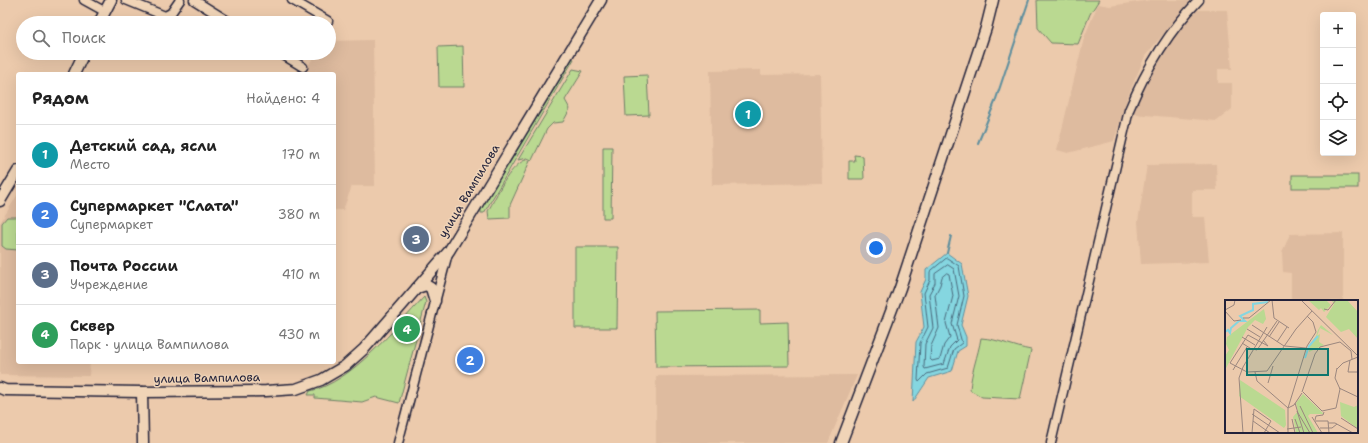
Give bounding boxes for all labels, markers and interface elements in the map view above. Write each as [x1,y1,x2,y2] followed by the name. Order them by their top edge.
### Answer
[1320,12,1356,156] map controls
[1320,12,1356,48] button: +
[16,16,336,60] search box
[30,27,52,49] icon: search
[62,28,106,48] text: Поиск
[1320,48,1356,84] button: −
[1320,84,1356,120] button: locate
[32,87,89,109] text: Рядом
[246,90,320,107] text: Найдено: 4
[735,99,761,129] pin: 1
[1320,120,1356,156] button: layers
[70,136,217,156] text: Детский сад, ясли
[435,141,504,241] street label: улица Вампилова
[42,146,48,163] text: 1
[282,146,320,163] text: 170 m
[70,156,110,173] text: Место
[70,196,239,216] text: Супермаркет "Слата"
[40,206,50,223] text: 2
[278,206,320,223] text: 380 m
[70,216,153,233] text: Супермаркет
[403,224,429,254] pin: 3
[866,238,886,258] your location
[70,256,178,276] text: Почта России
[40,266,50,283] text: 3
[282,266,320,283] text: 410 m
[70,276,148,293] text: Учреждение
[1225,300,1358,433] inset map
[394,314,420,344] pin: 4
[70,316,115,336] text: Сквер
[40,326,50,343] text: 4
[278,326,320,343] text: 430 m
[70,336,229,353] text: Парк · улица Вампилова
[457,345,483,375] pin: 2
[154,369,261,387] street label: улица Вампилова

